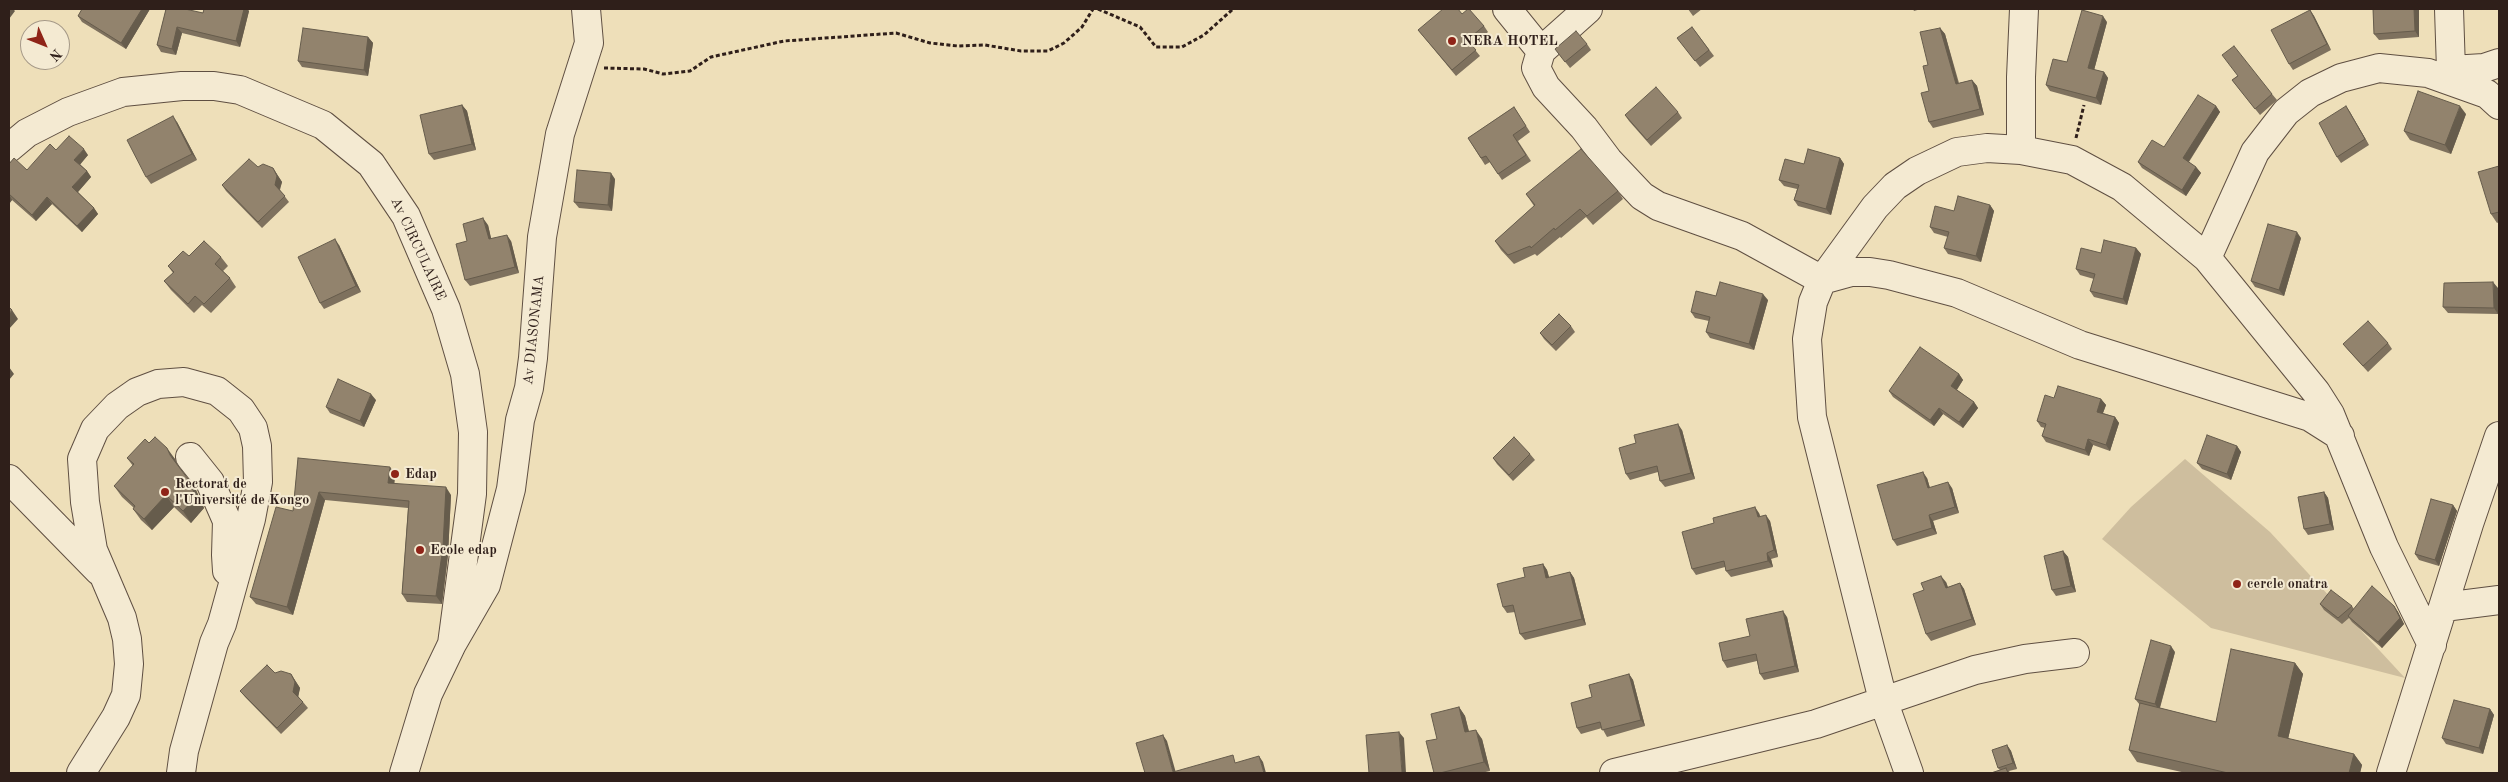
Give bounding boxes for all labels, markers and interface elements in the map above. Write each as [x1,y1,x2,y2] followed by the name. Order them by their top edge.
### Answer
[20,20,70,70] north arrow
[1462,33,1558,49] place label: NERA HOTEL
[1446,35,1458,47] marker: NERA HOTEL
[46,46,64,63] text: N
[387,195,449,303] street label: Av CIRCULAIRE
[520,274,548,386] street label: Av DIASONAMA
[405,466,437,482] place label: Edap
[389,468,401,480] marker: Edap
[175,476,309,508] place label: Rectorat de l'Université de Kongo
[159,486,171,498] marker: Rectorat de l'Université de Kongo
[430,542,497,558] place label: Ecole edap
[414,544,426,556] marker: Ecole edap
[2247,576,2328,592] place label: cercle onatra
[2231,578,2243,590] marker: cercle onatra

